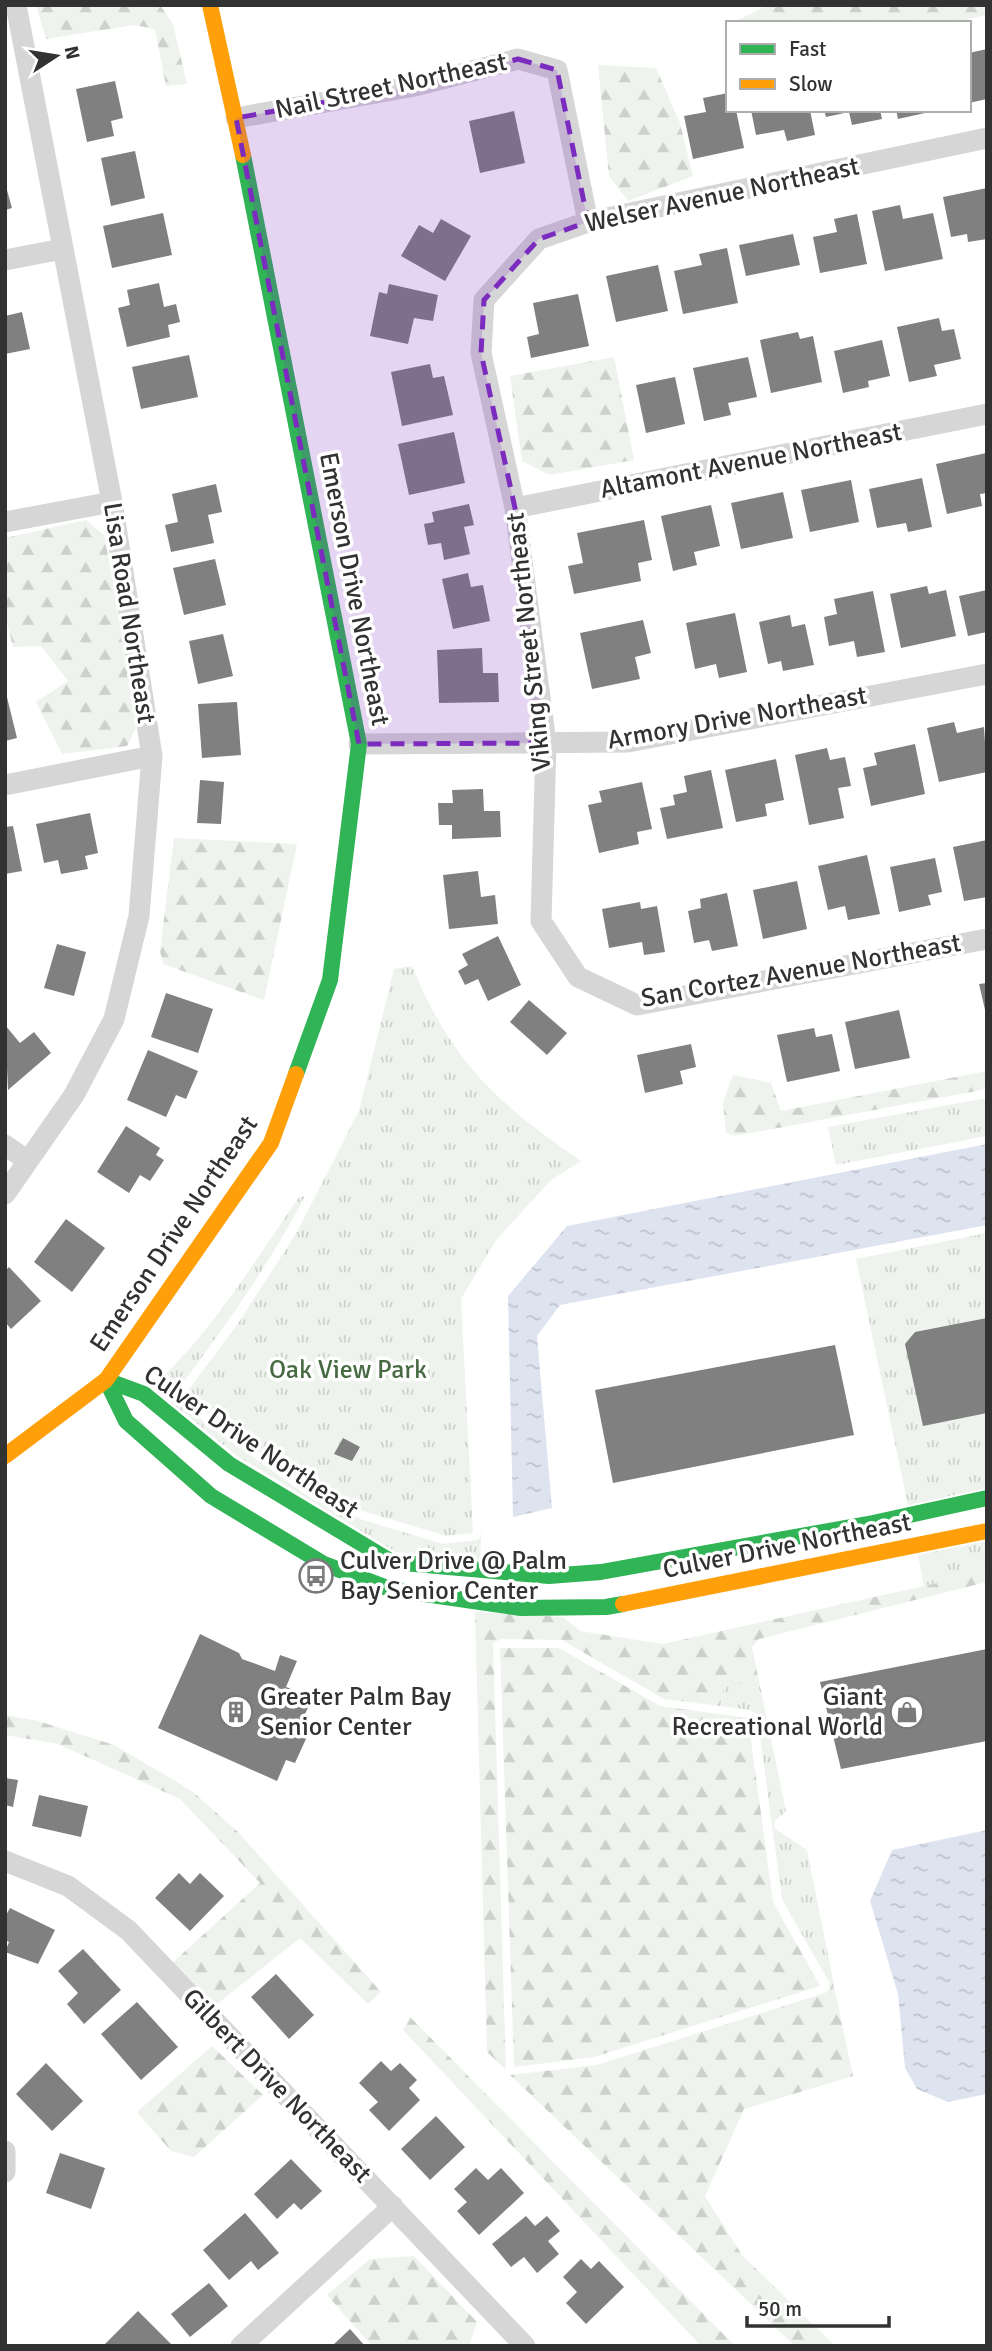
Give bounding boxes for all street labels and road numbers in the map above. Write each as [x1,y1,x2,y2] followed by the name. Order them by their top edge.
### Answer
[272,46,510,126] street label: Nail Street Northeast
[582,150,862,240] street label: Welser Avenue Northeast
[597,416,905,506] street label: Altamont Avenue Northeast
[312,450,396,728] street label: Emerson Drive Northeast
[96,500,162,726] street label: Lisa Road Northeast
[499,511,559,773] street label: Viking Street Northeast
[605,679,869,757] street label: Armory Drive Northeast
[639,927,963,1015] street label: San Cortez Avenue Northeast
[83,1110,265,1358] street label: Emerson Drive Northeast
[138,1358,364,1526] street label: Culver Drive Northeast
[660,1506,914,1586] street label: Culver Drive Northeast
[176,1982,378,2190] street label: Gilbert Drive Northeast

